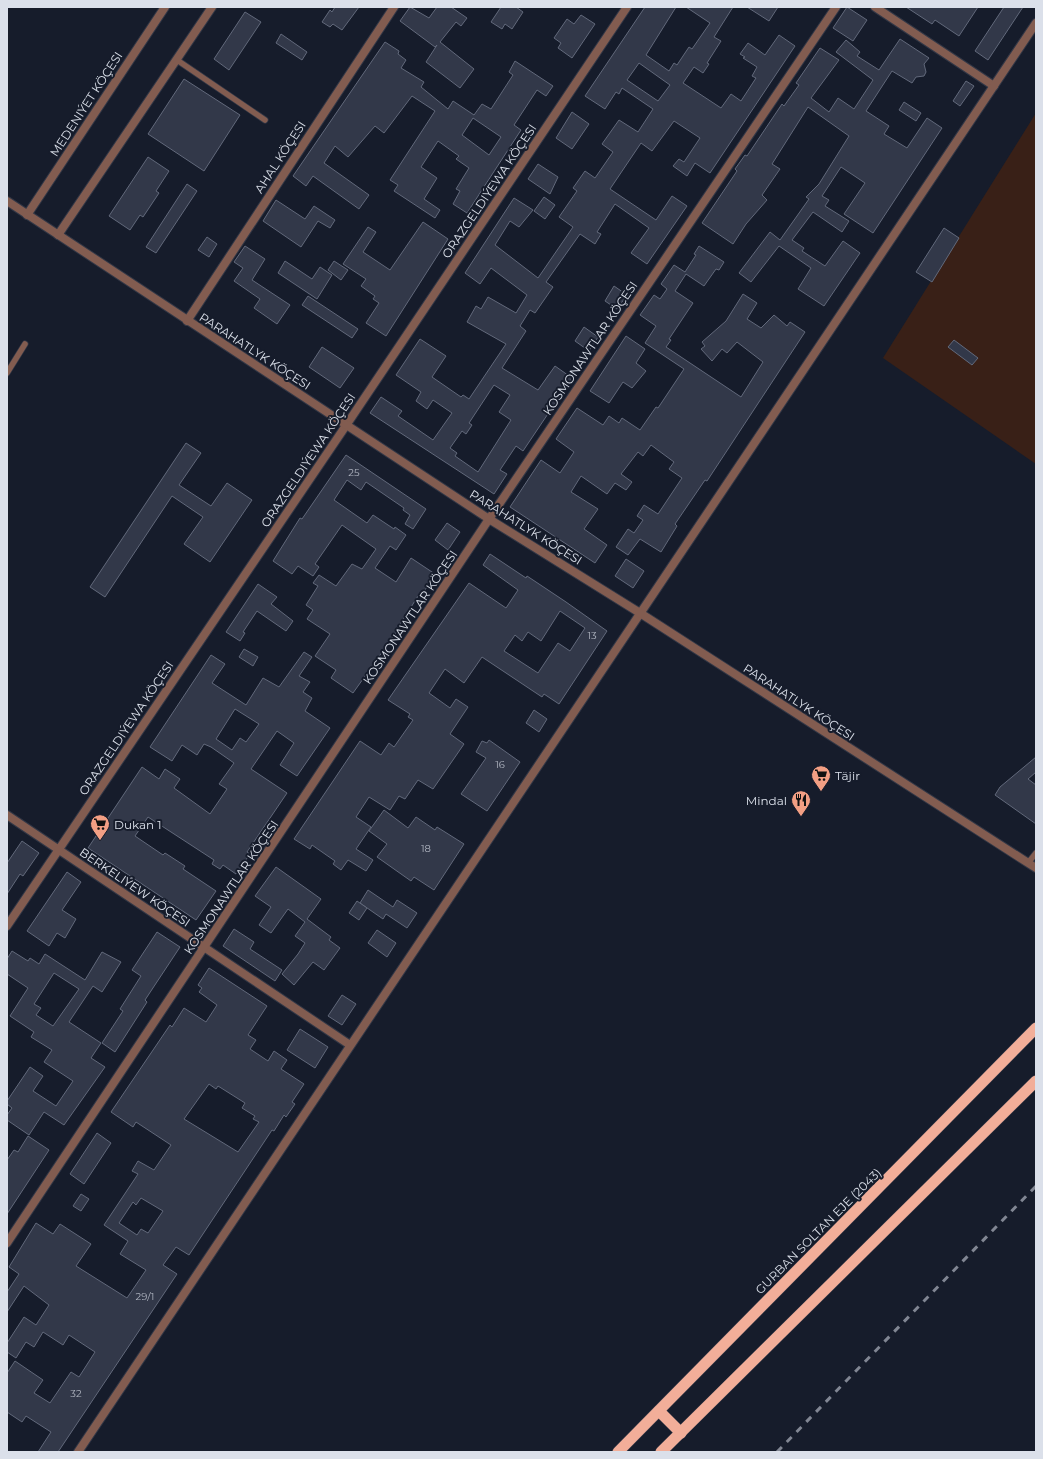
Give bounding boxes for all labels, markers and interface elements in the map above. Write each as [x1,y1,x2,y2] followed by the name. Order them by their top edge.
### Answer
[47,49,125,159] street label: MEDENIÝET KÖÇESI
[251,118,309,196] street label: AHAL KÖÇESI
[438,121,540,261] street label: ORAZGELDIÝEWA KÖÇESI
[540,278,640,418] street label: KOSMONAWTLAR KÖÇESI
[196,309,314,393] street label: PARAHATLYK KÖÇESI
[257,390,359,530] street label: ORAZGELDIÝEWA KÖÇESI
[348,466,360,479] house number: 25
[467,486,585,568] street label: PARAHATLYK KÖÇESI
[360,547,460,687] street label: KOSMONAWTLAR KÖÇESI
[587,629,597,642] house number: 13
[75,658,177,798] street label: ORAZGELDIÝEWA KÖÇESI
[740,660,858,744] street label: PARAHATLYK KÖÇESI
[495,758,505,771] house number: 16
[810,764,832,792] supermarket icon: Täjir
[835,768,860,783] place label: Täjir
[790,789,812,817] restaurant icon: Mindal
[746,793,787,808] place label: Mindal
[89,813,111,841] supermarket icon: Dukan 1
[114,817,162,832] place label: Dukan 1
[181,817,281,957] street label: KOSMONAWTLAR KÖÇESI
[421,842,431,855] house number: 18
[77,844,193,930] street label: BERKELIÝEW KÖÇESI
[752,1165,884,1297] street label: GURBAN SOLTAN EJE (2043)
[136,1290,154,1303] house number: 29/1
[70,1387,82,1400] house number: 32

